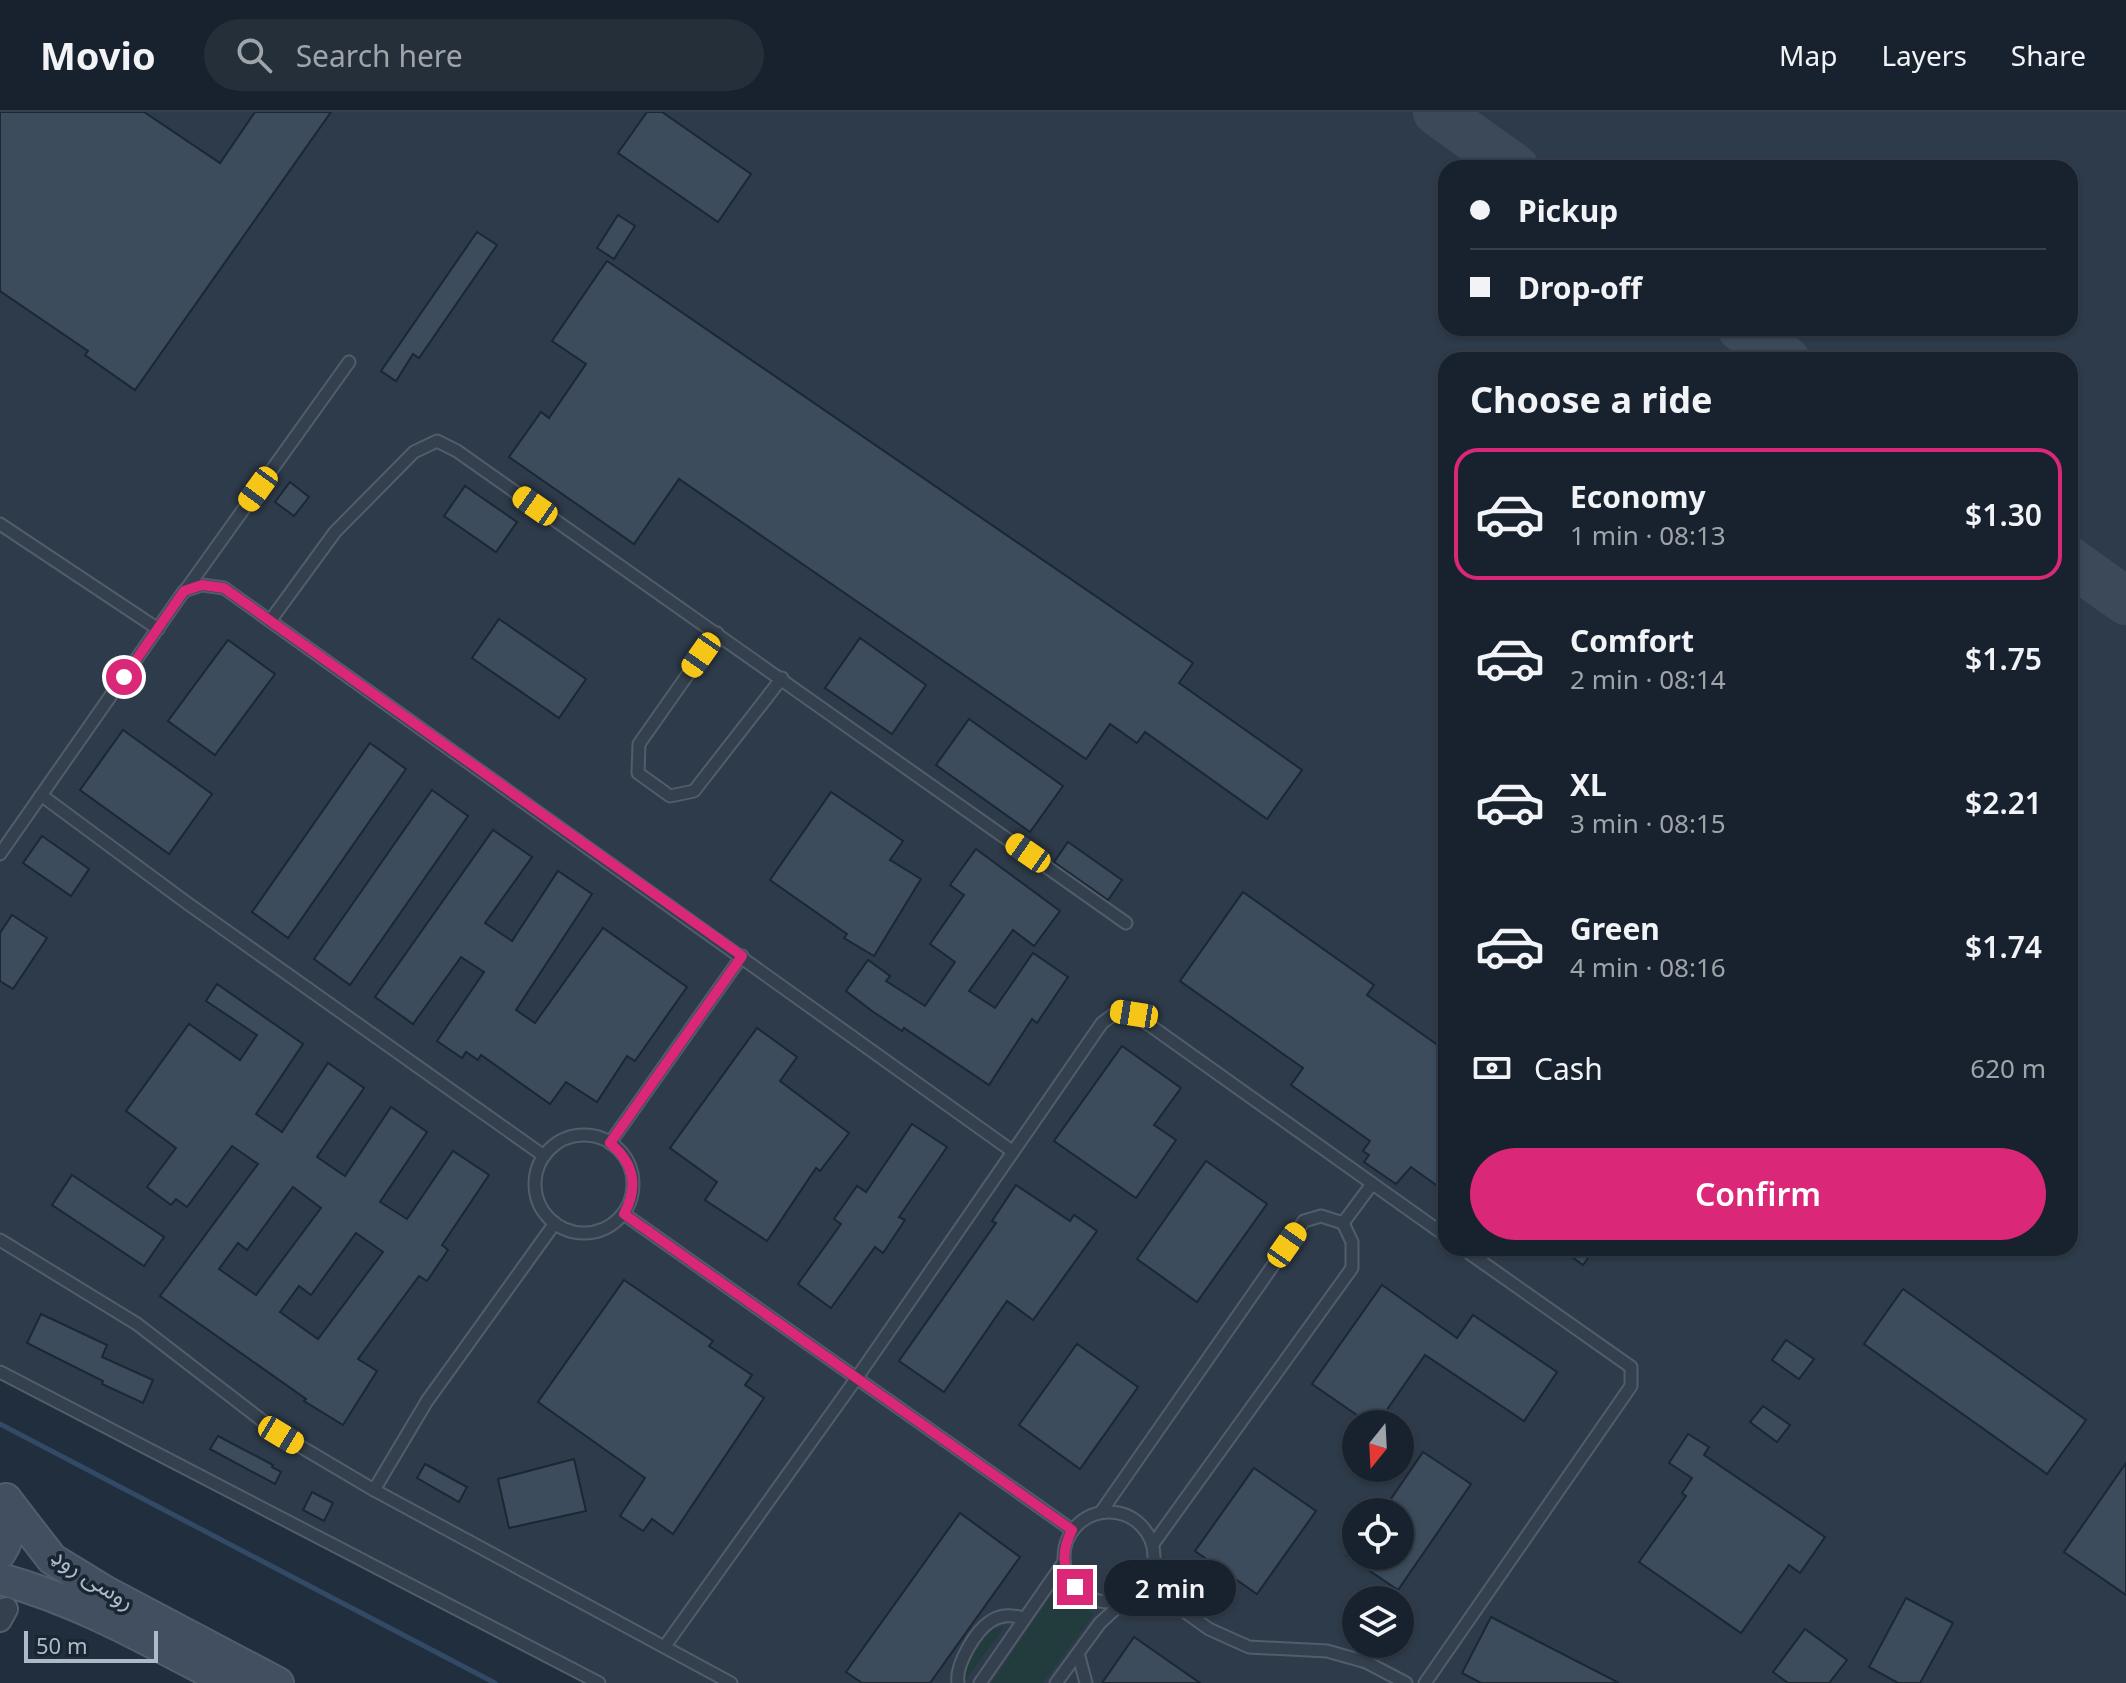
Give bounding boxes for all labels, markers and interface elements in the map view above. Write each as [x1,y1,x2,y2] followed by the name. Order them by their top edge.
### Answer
[204,19,764,91] search box
[40,29,156,81] text: Movio
[232,33,276,77] icon: search
[296,35,463,76] text: Search here
[1779,36,1837,74] text: Map
[1881,36,1967,74] text: Layers
[2011,36,2086,74] text: Share
[1518,190,1618,231] text: Pickup
[1518,267,1642,308] text: Drop-off
[1470,375,1712,424] text: Choose a ride
[234,463,282,515] car
[1570,476,1706,517] text: Economy
[1474,478,1546,550] icon: car
[508,482,562,530] car
[1965,494,2042,535] text: $1.30
[1570,517,1726,553] text: 1 min · 08:13
[1570,620,1694,661] text: Comfort
[1474,622,1546,694] icon: car
[677,628,725,682] car
[1965,638,2042,679] text: $1.75
[106,659,142,695] route start
[1570,661,1726,697] text: 2 min · 08:14
[1570,764,1607,805] text: XL
[1474,766,1546,838] icon: car
[1965,782,2042,823] text: $2.21
[1570,805,1726,841] text: 3 min · 08:15
[1001,829,1055,877] car
[1570,908,1660,949] text: Green
[1474,910,1546,982] icon: car
[1965,926,2042,967] text: $1.74
[1570,949,1726,985] text: 4 min · 08:16
[1108,998,1160,1030] car
[1470,1046,1514,1090] icon: cash
[1534,1048,1603,1089] text: Cash
[1970,1050,2046,1086] text: 620 m
[1470,1148,2046,1240] button: Confirm
[1263,1218,1311,1272] car
[1342,1410,1414,1482] north arrow
[1342,1410,1414,1658] map controls
[254,1412,308,1458] car
[1342,1498,1414,1570] button: locate
[46,1539,142,1617] street label: روسی روډ
[1103,1559,1235,1615] callout: 2 min
[1057,1569,1093,1605] route end
[1135,1570,1205,1606] text: 2 min
[1342,1586,1414,1658] button: layers
[24,1627,158,1663] scale bar
[36,1630,87,1660] text: 50 m

